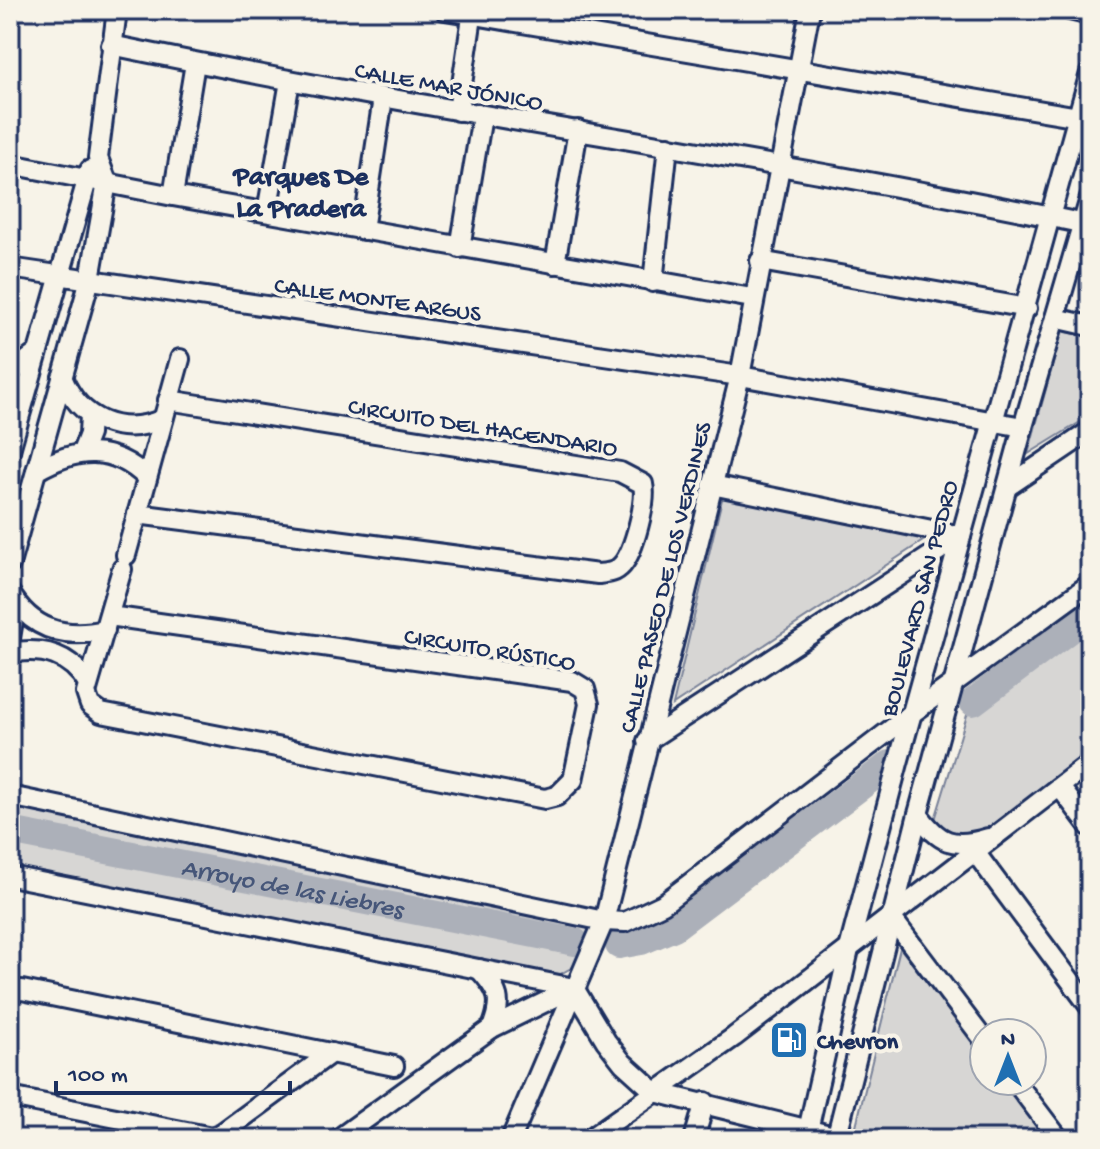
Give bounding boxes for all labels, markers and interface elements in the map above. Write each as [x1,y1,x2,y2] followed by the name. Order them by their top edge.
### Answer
[352,58,545,119] street label: CALLE MAR JÓNICO
[232,162,370,227] district label: Parques De La Pradera
[272,273,484,330] street label: CALLE MONTE ARGUS
[346,394,619,465] street label: CIRCUITO DEL HACENDARIO
[615,419,720,736] street label: CALLE PASEO DE LOS VERDINES
[876,478,967,721] street label: BOULEVARD SAN PEDRO
[402,624,577,679] street label: CIRCUITO RÚSTICO
[178,854,408,928] water label: Arroyo de las Liebres
[968,1017,1048,1097] north arrow
[768,1019,810,1061] fuel station icon: Chevron
[1001,1028,1015,1054] text: N
[817,1029,899,1058] place label: Chevron
[56,1045,290,1095] scale bar
[67,1062,128,1091] text: 100 m

